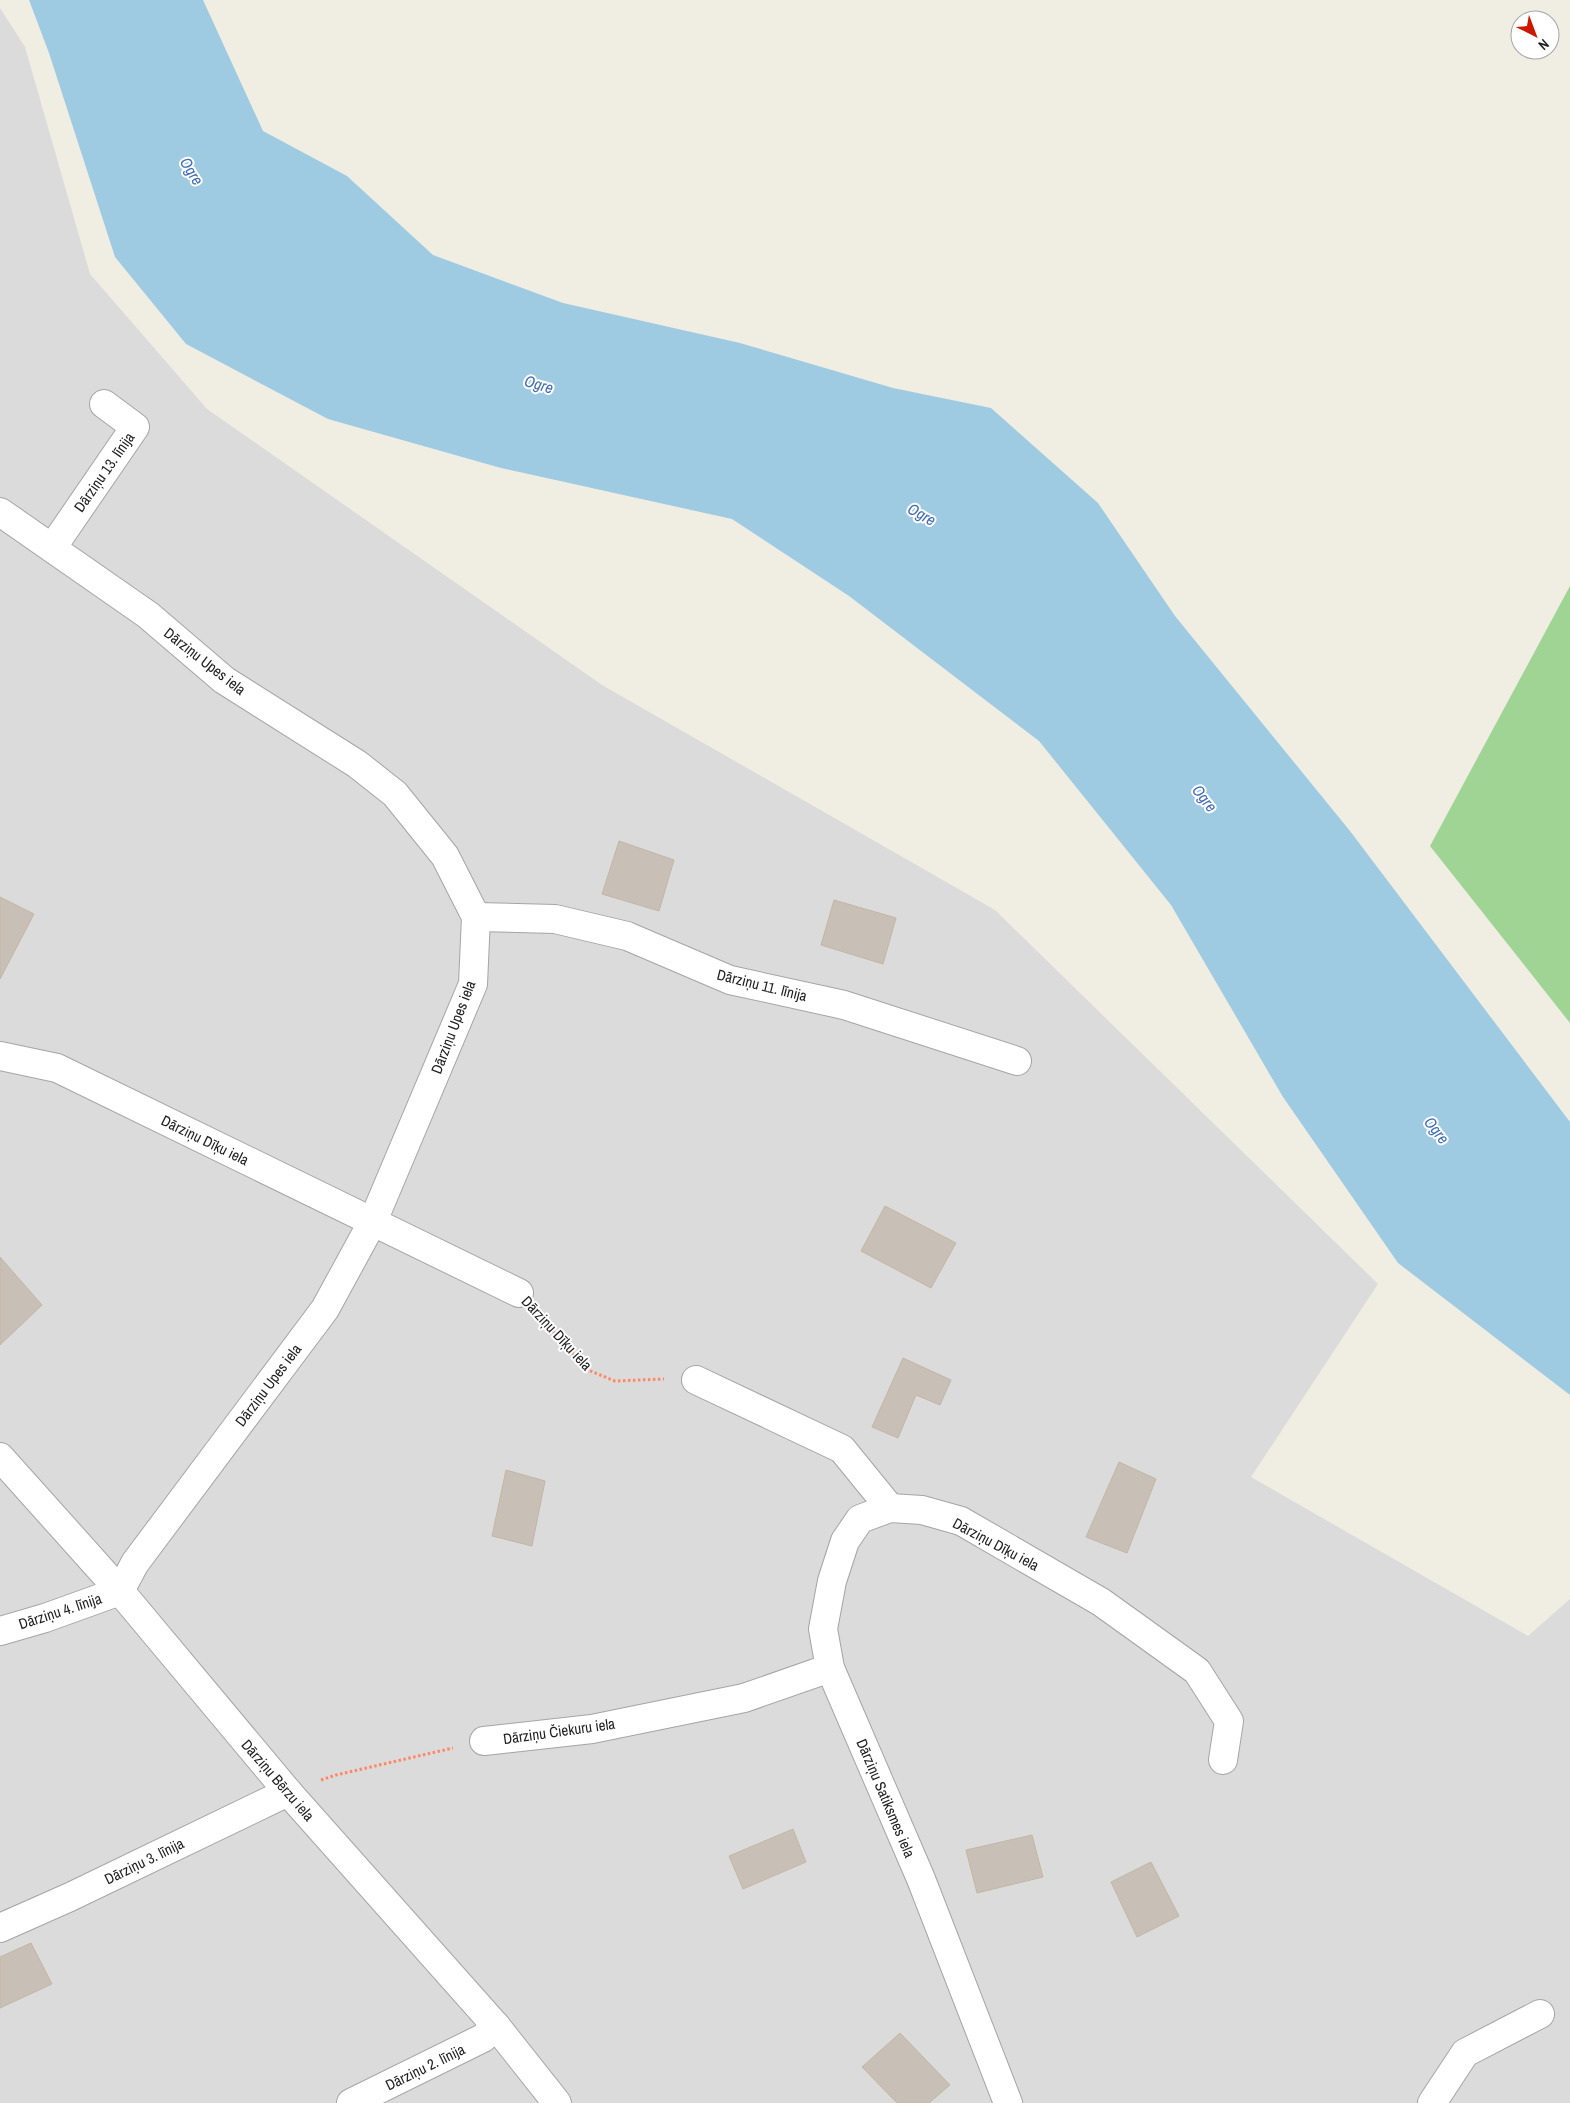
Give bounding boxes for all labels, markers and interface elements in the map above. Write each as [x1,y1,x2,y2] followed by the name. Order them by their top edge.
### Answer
[1510,10,1560,60] north arrow
[1535,35,1553,54] text: N
[175,153,209,189] water label: Ogre
[522,369,556,399] water label: Ogre
[69,428,139,516] street label: Dārziņu 13. līnija
[904,497,940,531] water label: Ogre
[160,622,250,700] street label: Dārziņu Upes iela
[1187,780,1223,816] water label: Ogre
[715,964,809,1006] street label: Dārziņu 11. līnija
[426,977,480,1077] street label: Dārziņu Upes iela
[158,1110,252,1170] street label: Dārziņu Dīķu iela
[1419,1112,1455,1148] water label: Ogre
[517,1291,597,1375] street label: Dārziņu Dīķu iela
[230,1339,306,1431] street label: Dārziņu Upes iela
[949,1512,1043,1576] street label: Dārziņu Dīķu iela
[16,1588,104,1634] street label: Dārziņu 4. līnija
[502,1713,616,1749] street label: Dārziņu Čiekuru iela
[237,1735,319,1825] street label: Dārziņu Bērzu iela
[851,1735,921,1861] street label: Dārziņu Satiksmes iela
[101,1833,187,1889] street label: Dārziņu 3. līnija
[382,2039,468,2095] street label: Dārziņu 2. līnija

